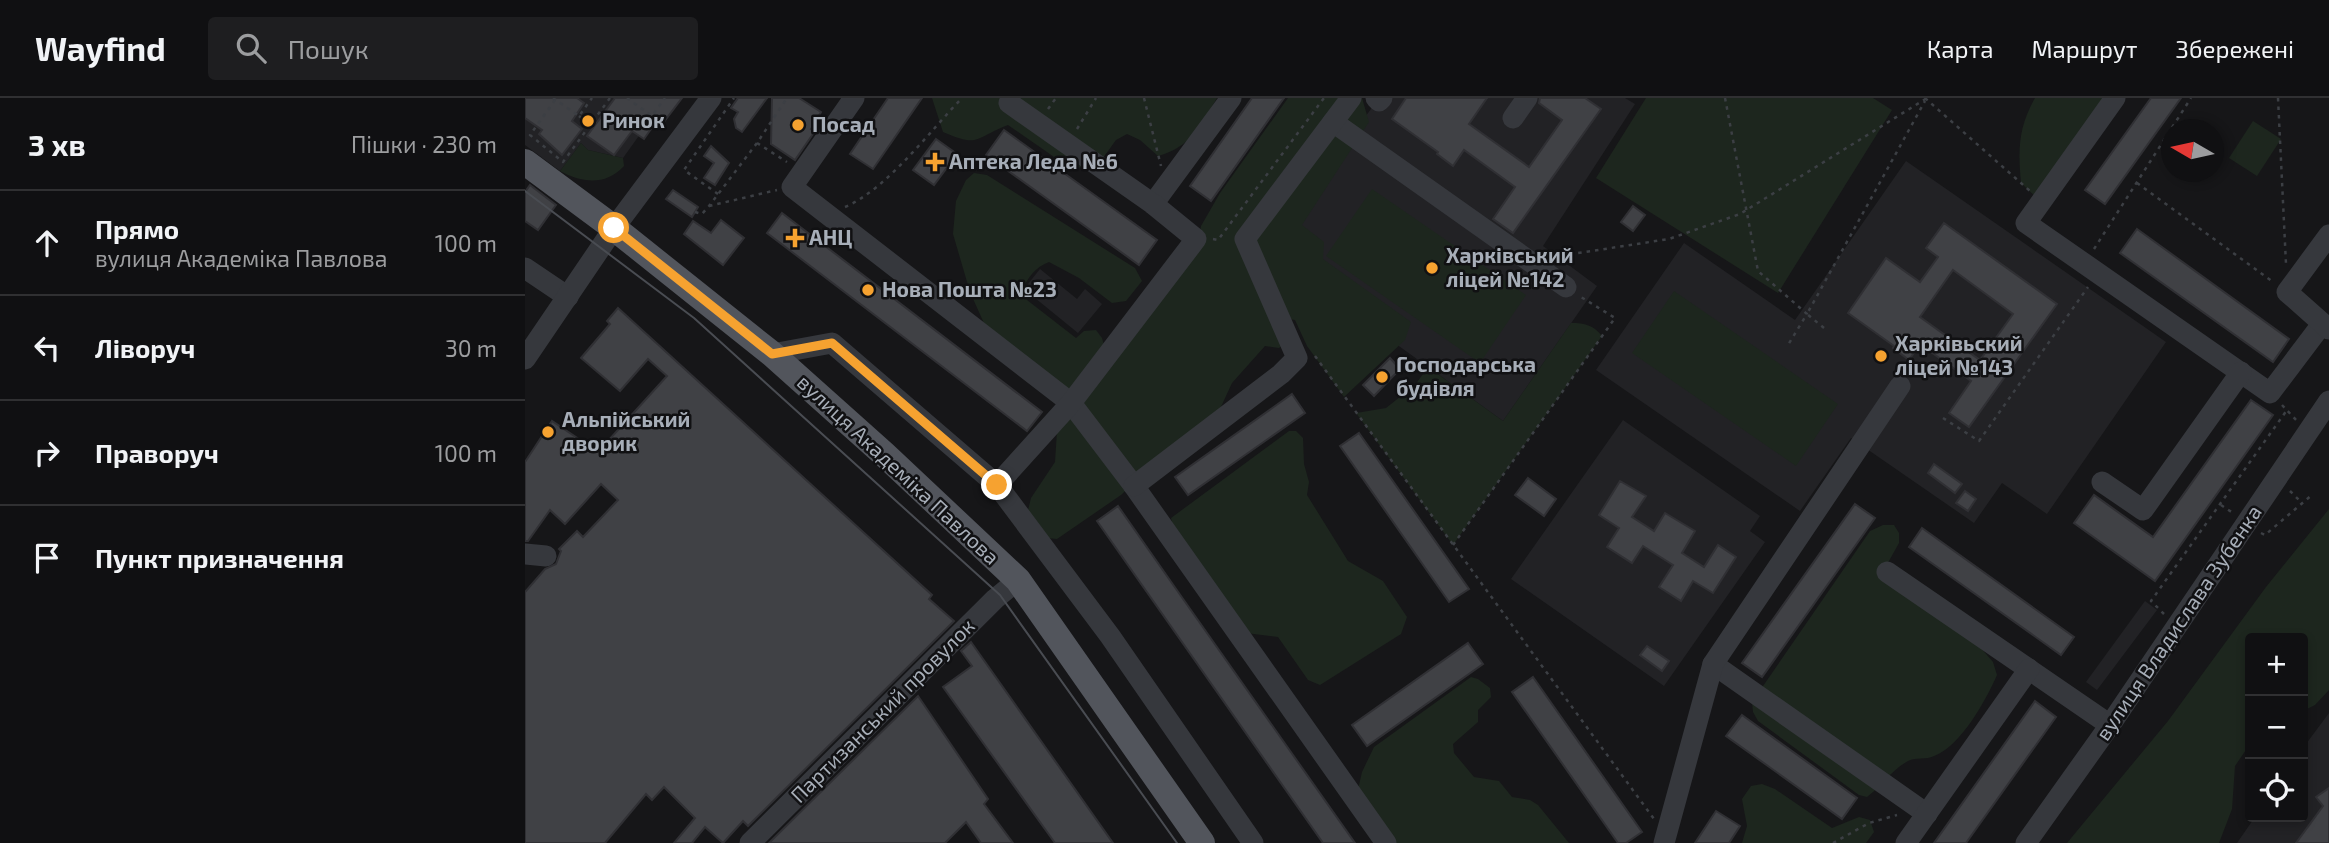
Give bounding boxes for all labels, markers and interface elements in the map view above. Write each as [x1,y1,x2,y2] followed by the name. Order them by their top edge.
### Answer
[208,17,698,80] search box
[35,28,166,68] text: Wayfind
[232,29,270,67] icon: search
[288,33,369,64] text: Пошук
[1927,34,1993,63] text: Карта
[2031,34,2137,63] text: Маршрут
[2175,34,2294,63] text: Збережені
[602,107,665,132] place label: Ринок
[812,111,875,136] place label: Посад
[580,113,596,129] marker: Ринок
[790,117,806,133] marker: Посад
[2161,119,2224,182] north arrow
[28,126,86,162] text: 3 хв
[351,130,497,158] text: Пішки · 230 m
[949,148,1118,173] place label: Аптека Леда №6
[927,154,943,170] marker: Аптека Леда №6
[598,212,629,243] route start
[95,213,179,244] text: Прямо
[28,224,66,262] icon: ahead
[809,224,852,249] place label: АНЦ
[435,229,497,257] text: 100 m
[787,230,803,246] marker: АНЦ
[1446,242,1574,291] place label: Харківський ліцей №142
[95,244,387,272] text: вулиця Академіка Павлова
[1424,260,1440,276] marker: Харківський ліцей №142
[882,276,1057,301] place label: Нова Пошта №23
[860,282,876,298] marker: Нова Пошта №23
[28,329,66,367] icon: left
[1895,330,2023,379] place label: Харківьский ліцей №143
[95,332,195,363] text: Ліворуч
[445,334,497,362] text: 30 m
[1873,348,1889,364] marker: Харківьский ліцей №143
[1396,351,1536,400] place label: Господарська будівля
[792,369,1005,570] street label: вулиця Академіка Павлова
[1374,369,1390,385] marker: Господарська будівля
[562,406,690,455] place label: Альпійський дворик
[540,424,556,440] marker: Альпійський дворик
[28,434,66,472] icon: right
[95,437,219,468] text: Праворуч
[435,439,497,467] text: 100 m
[981,469,1012,500] route end
[2090,500,2267,745] street label: вулиця Владислава Зубенка
[28,539,66,577] icon: arrive
[95,542,344,573] text: Пункт призначення
[785,613,980,808] street label: Партизанський провулок
[2245,633,2308,822] map controls
[2245,633,2308,696] button: +
[2245,696,2308,759] button: −
[2245,759,2308,822] button: locate

